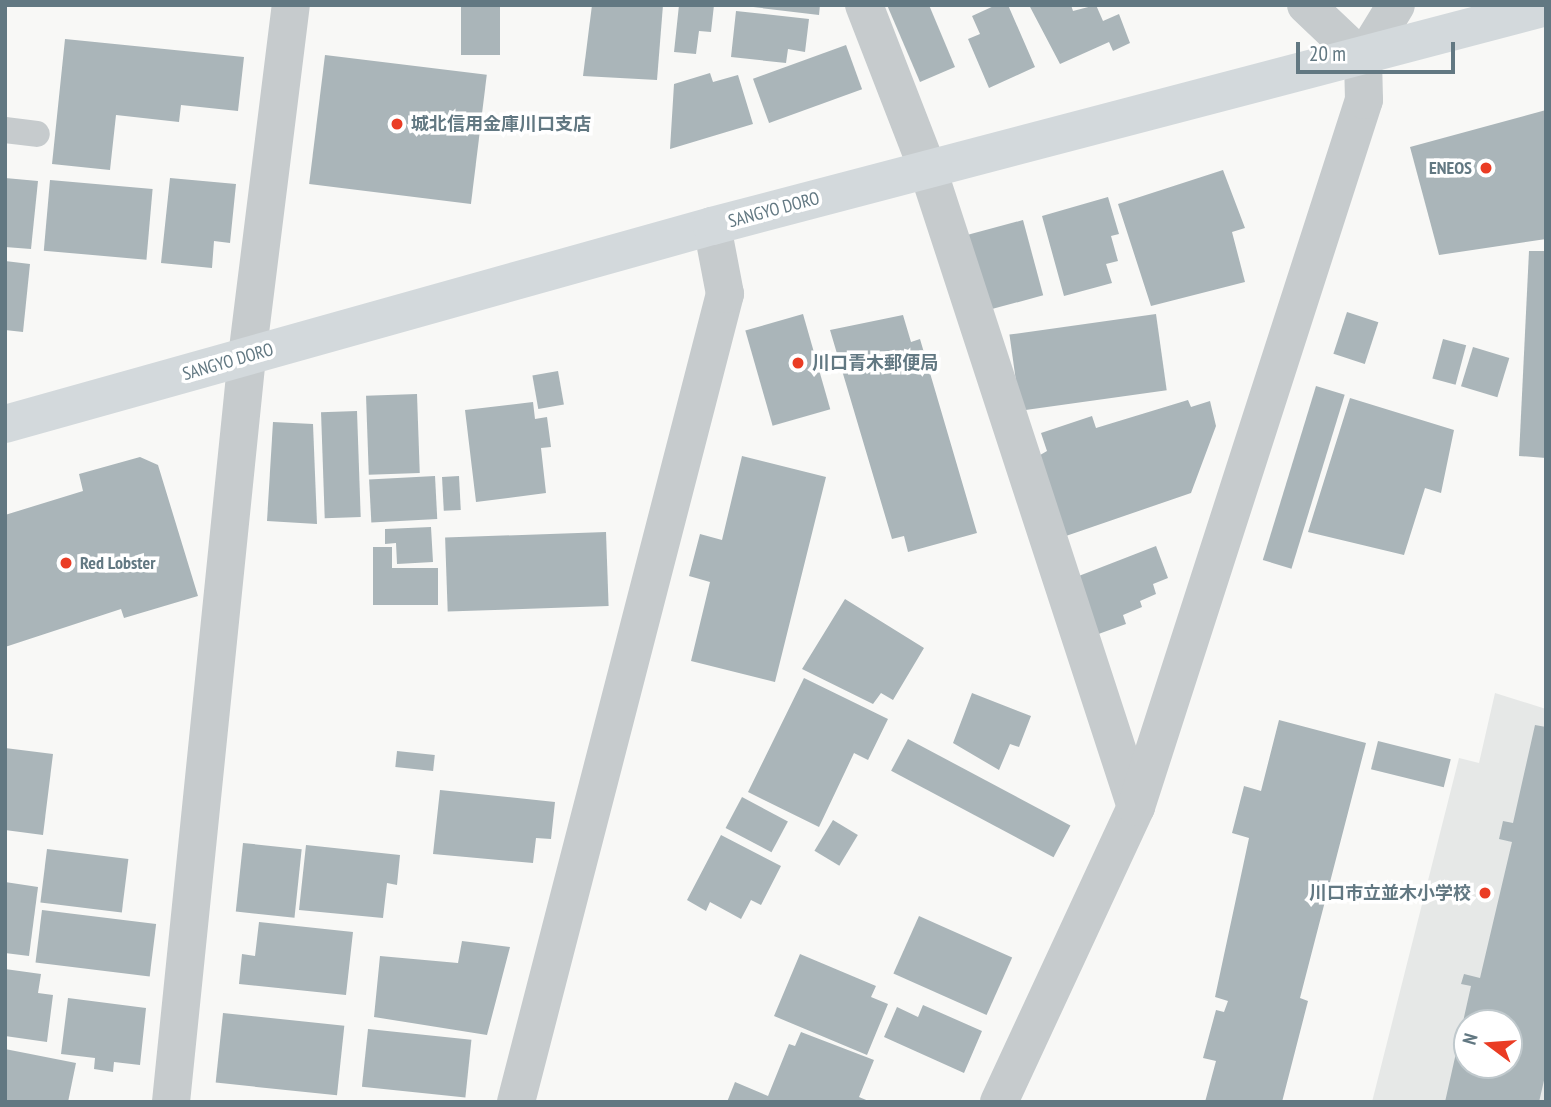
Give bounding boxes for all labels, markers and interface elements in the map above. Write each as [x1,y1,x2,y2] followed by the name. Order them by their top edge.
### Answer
[1299,28,1458,72] scale bar
[1309,40,1346,67] text: 20 m
[411,113,591,135] place label: 城北信用金庫川口支店
[389,116,405,132] marker: 城北信用金庫川口支店
[1429,157,1472,179] place label: ENEOS
[1478,160,1494,176] marker: ENEOS
[726,187,822,233] street label: SANGYO DORO
[180,339,276,385] street label: SANGYO DORO
[812,352,938,374] place label: 川口青木郵便局
[790,355,806,371] marker: 川口青木郵便局
[80,552,155,574] place label: Red Lobster
[58,555,74,571] marker: Red Lobster
[1309,882,1471,904] place label: 川口市立並木小学校
[1477,885,1493,901] marker: 川口市立並木小学校
[1453,1009,1523,1079] north arrow
[1457,1031,1483,1047] text: N

